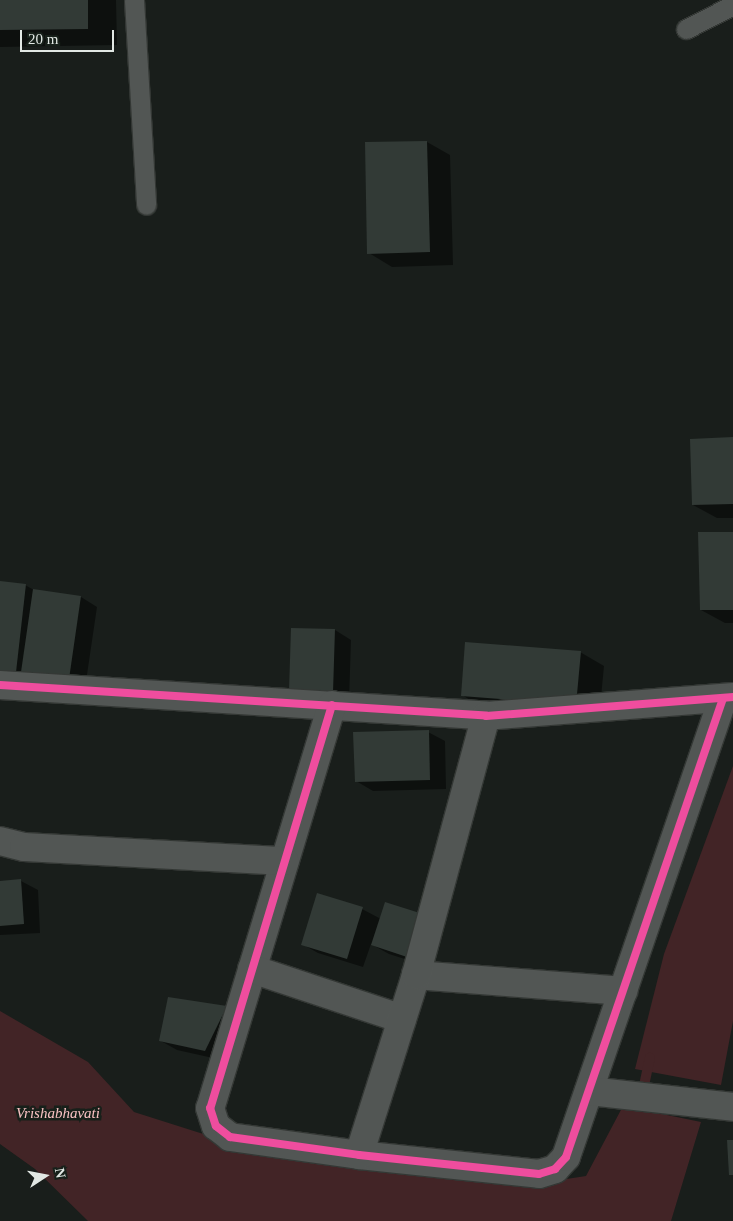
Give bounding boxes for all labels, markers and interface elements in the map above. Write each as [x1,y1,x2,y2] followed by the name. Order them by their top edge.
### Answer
[22,20,116,52] scale bar
[28,31,58,47] text: 20 m
[16,1105,100,1123] water label: Vrishabhavati
[20,1151,70,1201] north arrow
[52,1167,69,1179] text: N

